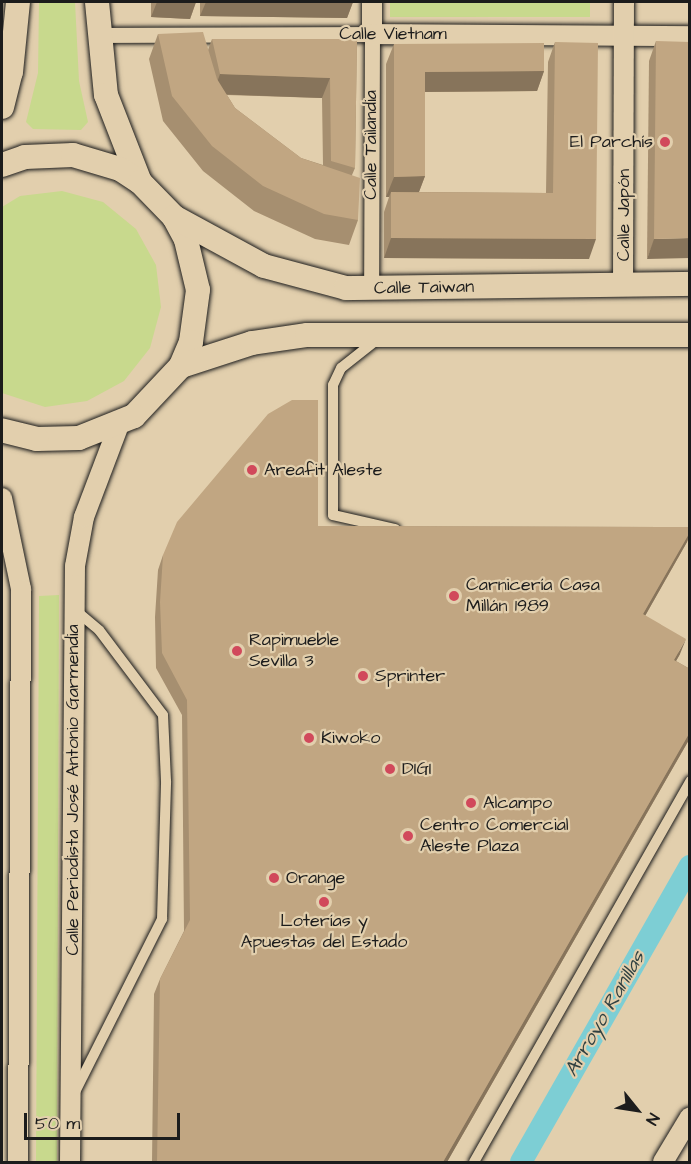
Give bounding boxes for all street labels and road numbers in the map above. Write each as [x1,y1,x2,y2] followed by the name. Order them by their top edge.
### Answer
[339,23,447,45] street label: Calle Vietnam
[360,90,382,200] street label: Calle Tailandia
[613,169,635,261] street label: Calle Japón
[374,276,474,300] street label: Calle Taiwan
[62,624,84,956] street label: Calle Periodista José Antonio Garmendia

